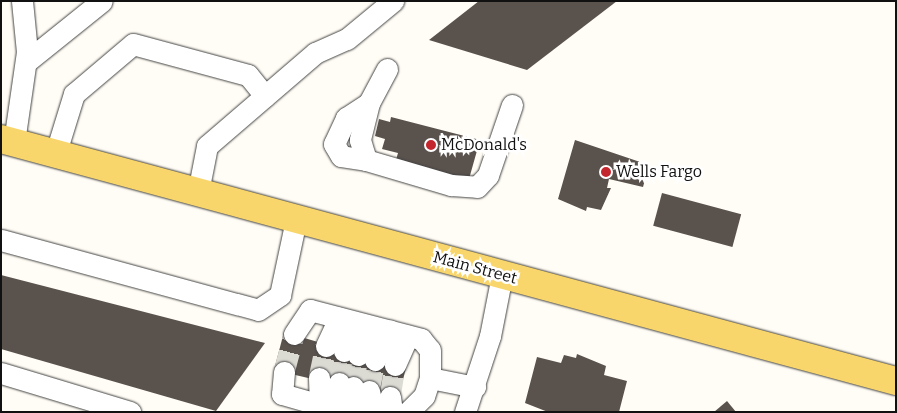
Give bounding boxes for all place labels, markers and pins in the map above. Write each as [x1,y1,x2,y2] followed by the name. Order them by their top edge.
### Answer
[441,135,527,155] place label: McDonald's
[425,139,437,151] marker: McDonald's
[616,162,702,182] place label: Wells Fargo
[600,166,612,178] marker: Wells Fargo

